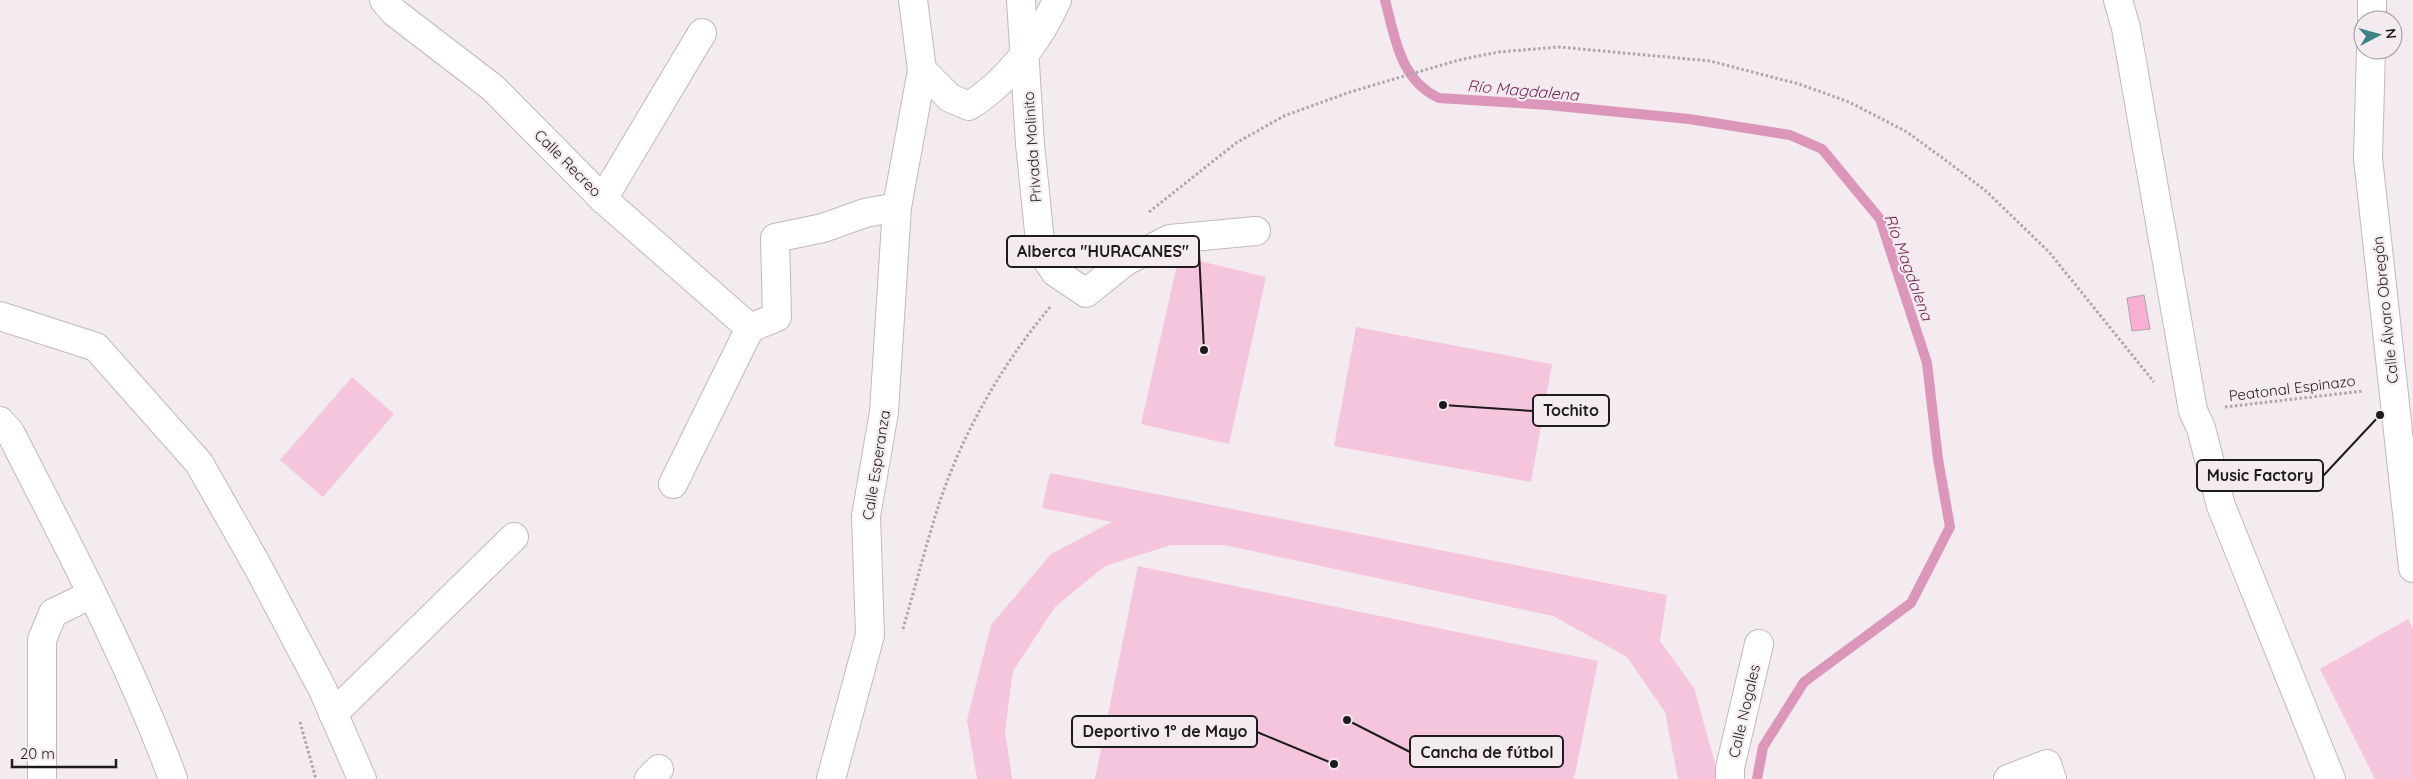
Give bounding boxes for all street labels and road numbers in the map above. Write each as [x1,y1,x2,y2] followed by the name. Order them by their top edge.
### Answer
[1019,91,1045,203] street label: Privada Molinito
[530,125,606,201] street label: Calle Recreo
[2368,235,2402,385] street label: Calle Álvaro Obregón
[2228,371,2356,405] street label: Peatonal Espinazo
[858,409,894,521] street label: Calle Esperanza
[1724,662,1764,760] street label: Calle Nogales

